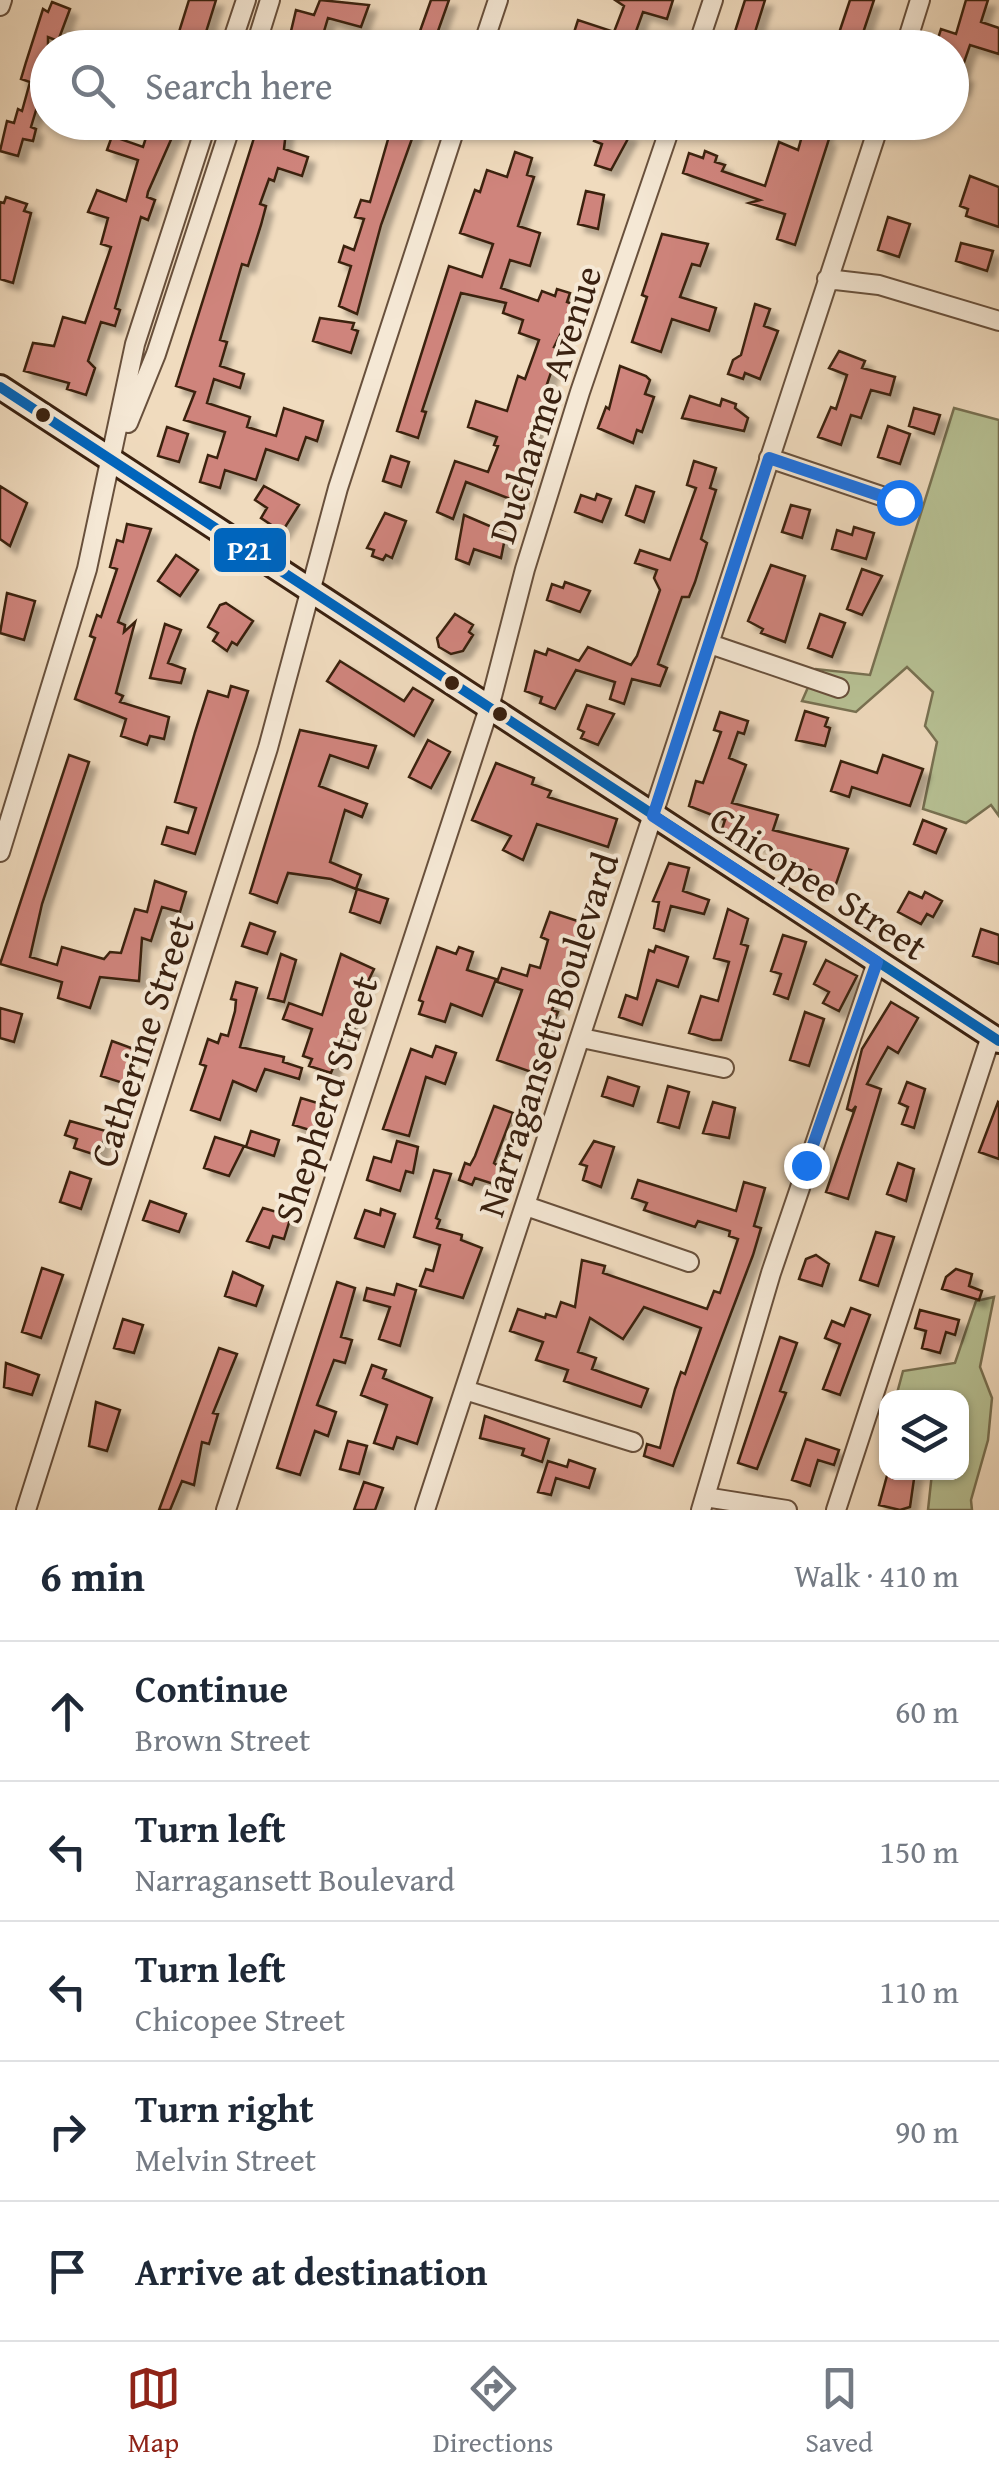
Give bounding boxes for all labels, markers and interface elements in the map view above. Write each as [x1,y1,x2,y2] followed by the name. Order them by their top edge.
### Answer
[30,30,969,140] search box
[145,57,333,113] text: Search here
[65,58,120,113] icon: search
[473,258,615,550] street label: Ducharme Avenue
[33,405,53,425] unlabelled marker
[877,480,923,526] route start
[212,526,288,574] line badge: P21
[227,529,273,570] text: P21
[442,673,462,693] unlabelled marker
[490,704,510,724] unlabelled marker
[699,791,939,973] street label: Chicopee Street
[462,844,633,1223] street label: Narragansett Boulevard
[74,908,208,1174] street label: Catherine Street
[259,968,391,1230] street label: Shepherd Street
[784,1143,830,1189] route end
[879,1390,969,1480] map controls
[879,1390,969,1480] button: layers
[40,1545,145,1606] text: 6 min
[794,1552,959,1599] text: Walk · 410 m
[135,1660,288,1716] text: Continue
[40,1684,95,1739] icon: ahead
[895,1688,959,1735] text: 60 m
[135,1716,310,1763] text: Brown Street
[135,1800,286,1856] text: Turn left
[40,1824,95,1879] icon: left
[880,1828,959,1875] text: 150 m
[135,1856,455,1903] text: Narragansett Boulevard
[135,1940,286,1996] text: Turn left
[40,1964,95,2019] icon: left
[880,1968,959,2015] text: 110 m
[135,1996,345,2043] text: Chicopee Street
[135,2080,314,2136] text: Turn right
[40,2104,95,2159] icon: right
[895,2108,959,2155] text: 90 m
[135,2136,316,2183] text: Melvin Street
[135,2243,488,2299] text: Arrive at destination
[40,2244,95,2299] icon: arrive
[126,2361,181,2462] tab: Map
[433,2361,553,2462] tab: Directions
[805,2361,873,2462] tab: Saved

